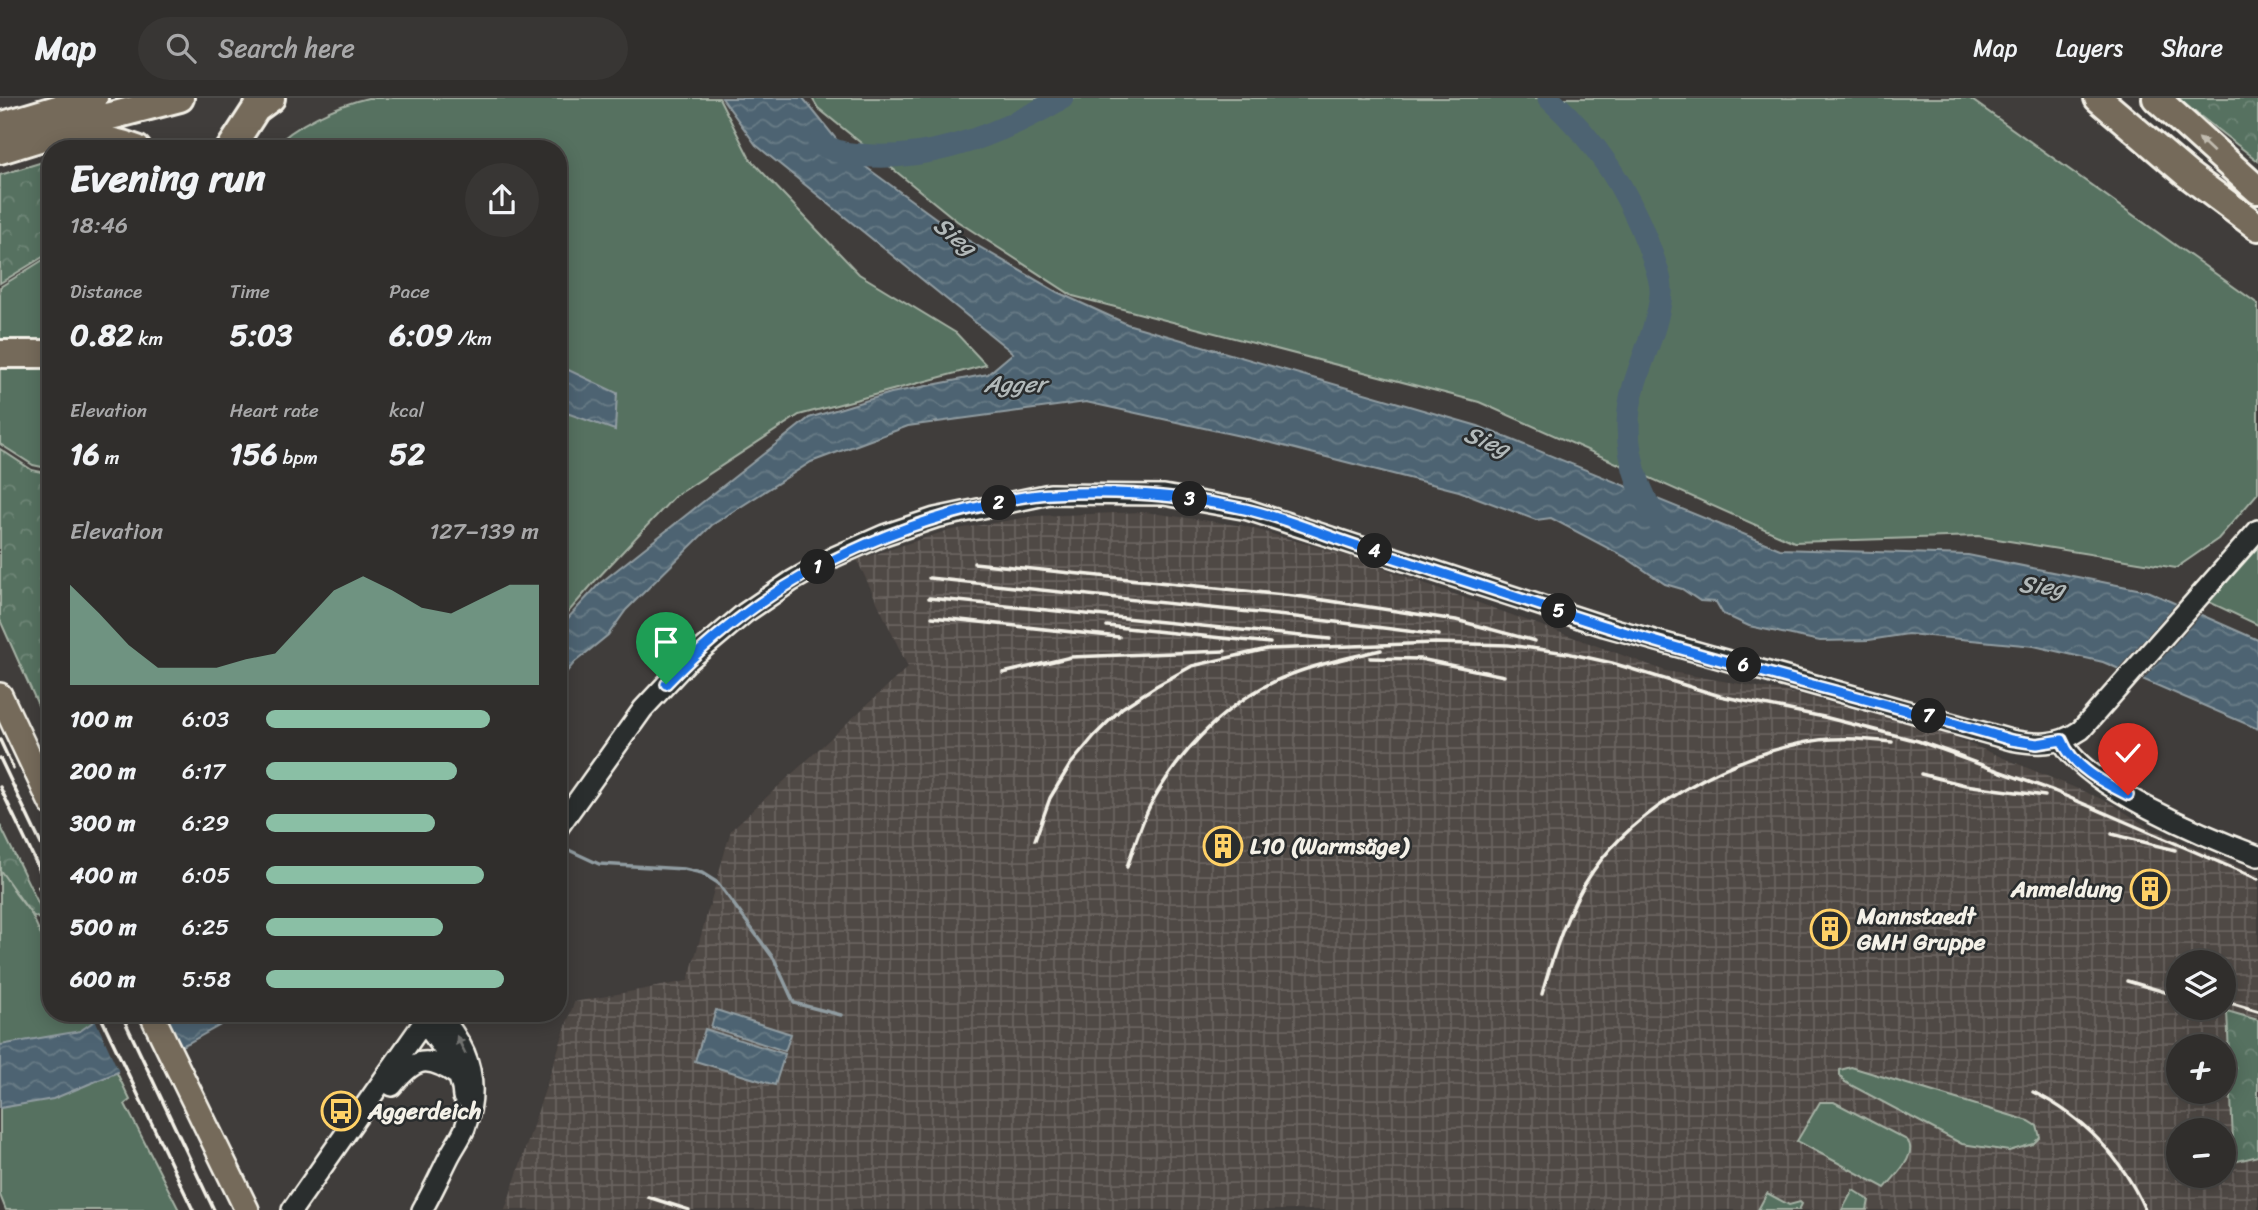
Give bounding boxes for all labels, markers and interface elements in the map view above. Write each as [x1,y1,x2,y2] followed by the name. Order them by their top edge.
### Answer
[138,17,628,80] search box
[35,19,96,77] text: Map
[218,25,355,71] text: Search here
[1973,27,2018,69] text: Map
[2056,27,2123,69] text: Layers
[2161,27,2223,69] text: Share
[162,29,200,67] icon: search
[2197,137,2215,153] one-way arrow
[70,145,266,212] text: Evening run
[465,163,539,237] button: share
[70,205,128,246] text: 18:46
[924,205,988,268] water label: Sieg
[70,275,142,308] text: Distance
[230,275,270,308] text: Time
[389,275,430,308] text: Pace
[70,308,133,362] text: 0.82
[230,308,292,362] text: 5:03
[389,308,453,362] text: 6:09
[133,322,163,355] text: km
[453,322,492,355] text: /km
[983,363,1050,405] water label: Agger
[70,394,147,427] text: Elevation
[230,394,319,427] text: Heart rate
[389,394,424,427] text: kcal
[1458,413,1518,470] water label: Sieg
[70,427,100,481] text: 16
[230,427,278,481] text: 156
[389,427,425,481] text: 52
[100,441,119,474] text: m
[278,441,318,474] text: bpm
[1172,482,1208,516] pin: 3
[1184,482,1195,515] text: 3
[982,486,1016,520] pin: 2
[993,486,1004,519] text: 2
[70,511,163,552] text: Elevation
[429,511,539,552] text: 127–139 m
[1358,533,1392,568] pin: 4
[1369,534,1380,567] text: 4
[800,550,836,584] pin: 1
[813,550,822,583] text: 1
[2017,563,2069,609] water label: Sieg
[1542,594,1576,628] pin: 5
[1553,594,1564,627] text: 5
[636,612,696,684] pin
[647,623,685,661] icon: arrive
[1726,648,1762,682] pin: 6
[1738,648,1749,681] text: 6
[1912,698,1946,734] pin: 7
[70,699,133,740] text: 100 m
[182,699,229,740] text: 6:03
[1923,699,1934,732] text: 7
[2098,723,2158,795] pin
[2109,734,2147,772] icon: check
[70,751,136,792] text: 200 m
[182,751,225,792] text: 6:17
[70,803,135,844] text: 300 m
[182,803,229,844] text: 6:29
[1202,825,1244,867] building icon: L10 (Warmsäge)
[1250,826,1410,867] place label: L10 (Warmsäge)
[70,855,137,896] text: 400 m
[182,855,231,896] text: 6:05
[2129,868,2171,910] building icon: Anmeldung
[2010,869,2123,910] place label: Anmeldung
[1856,896,1986,963] place label: Mannstaedt GMH Gruppe
[70,907,137,948] text: 500 m
[182,907,229,948] text: 6:25
[1809,908,1851,950] building icon: Mannstaedt GMH Gruppe
[2166,950,2236,1188] map controls
[2166,950,2236,1020] button: layers
[70,959,136,1000] text: 600 m
[182,959,231,1000] text: 5:58
[2166,1034,2236,1104] button: +
[455,1035,467,1055] one-way arrow
[320,1090,362,1132] bus stop icon: Aggerdeich
[367,1091,481,1132] place label: Aggerdeich
[2166,1118,2236,1188] button: −

